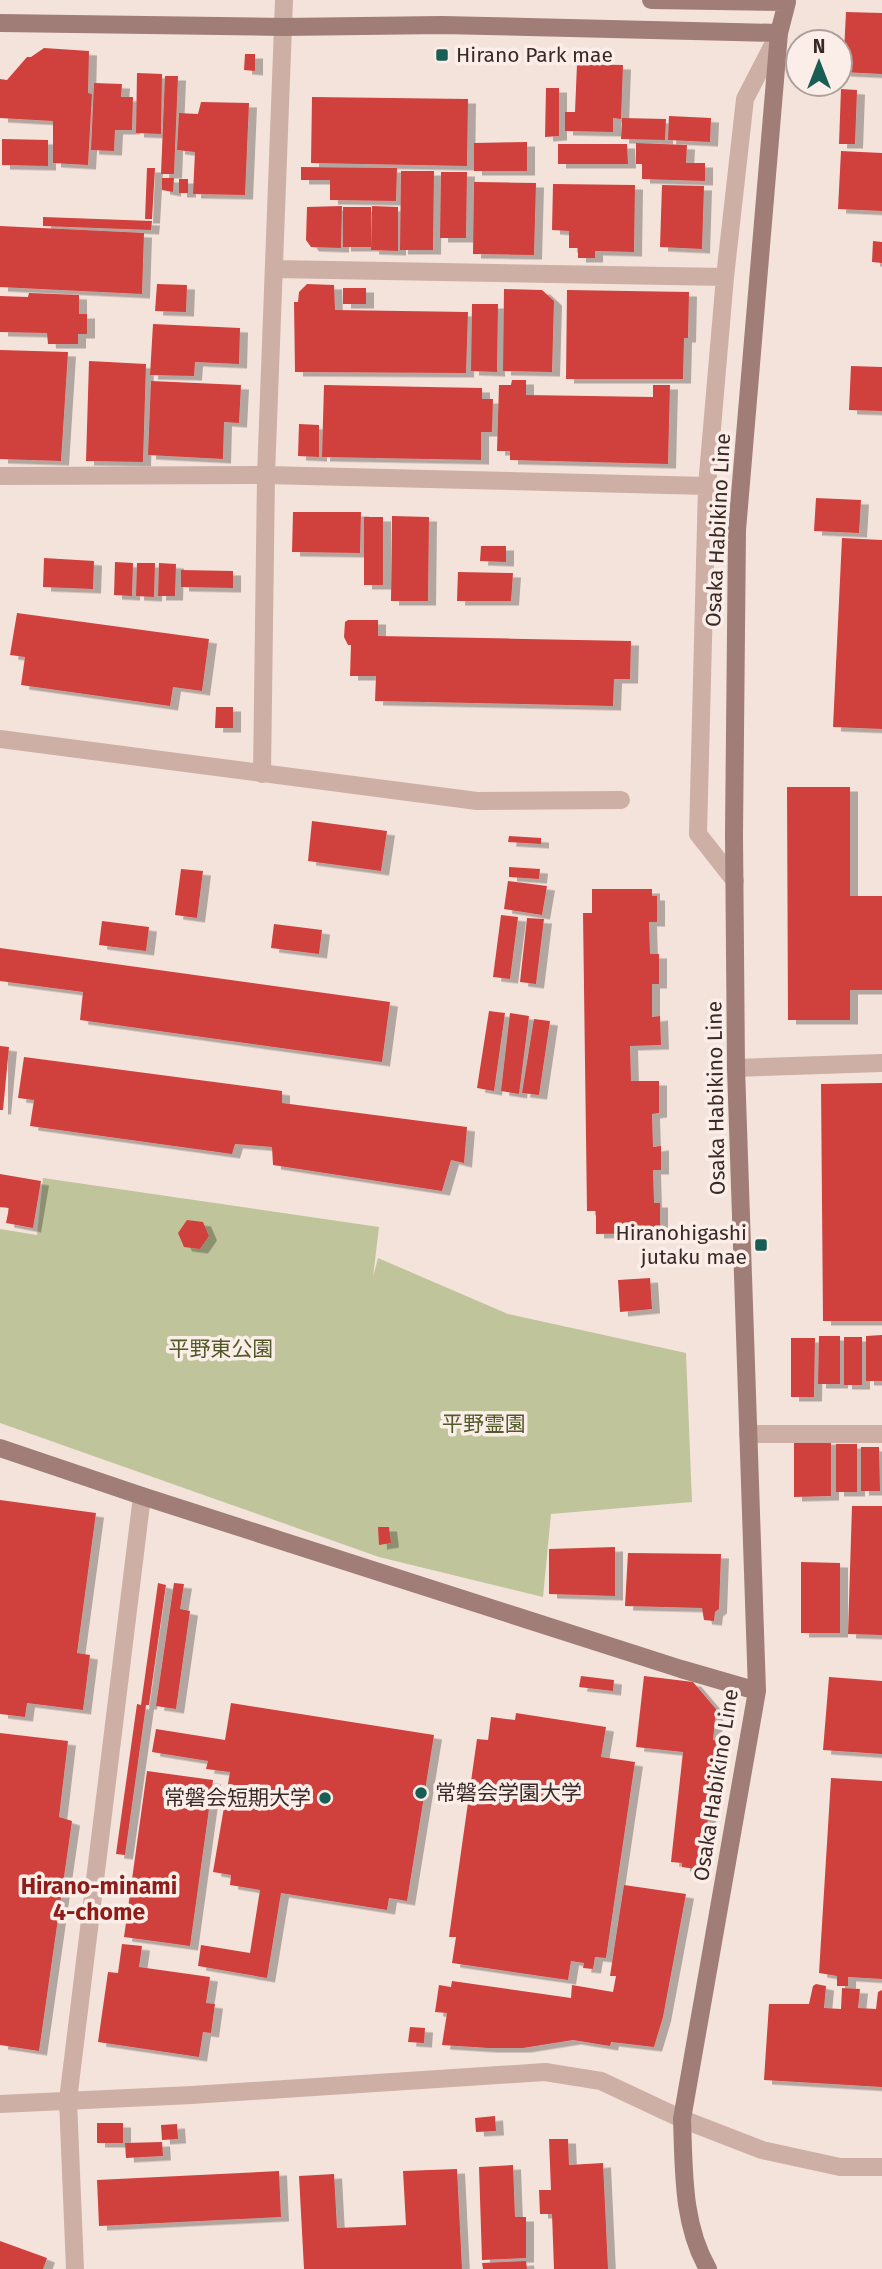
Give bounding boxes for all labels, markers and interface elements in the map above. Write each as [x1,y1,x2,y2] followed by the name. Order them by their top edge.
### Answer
[784,28,854,98] north arrow
[813,35,825,58] text: N
[456,42,613,68] place label: Hirano Park mae
[434,47,450,63] marker: Hirano Park mae
[700,432,736,628] street label: Osaka Habikino Line
[701,1001,731,1195] street label: Osaka Habikino Line
[615,1220,747,1270] place label: Hiranohigashi jutaku mae
[753,1237,769,1253] marker: Hiranohigashi jutaku mae
[169,1336,274,1362] park label: 平野東公園
[442,1411,526,1437] park label: 平野霊園
[688,1687,744,1883] street label: Osaka Habikino Line
[435,1780,582,1806] place label: 常磐会学園大学
[164,1785,311,1811] place label: 常磐会短期大学
[413,1785,429,1801] marker: 常磐会学園大学
[317,1790,333,1806] marker: 常磐会短期大学
[21,1872,177,1926] district label: Hirano-minami 4-chome

